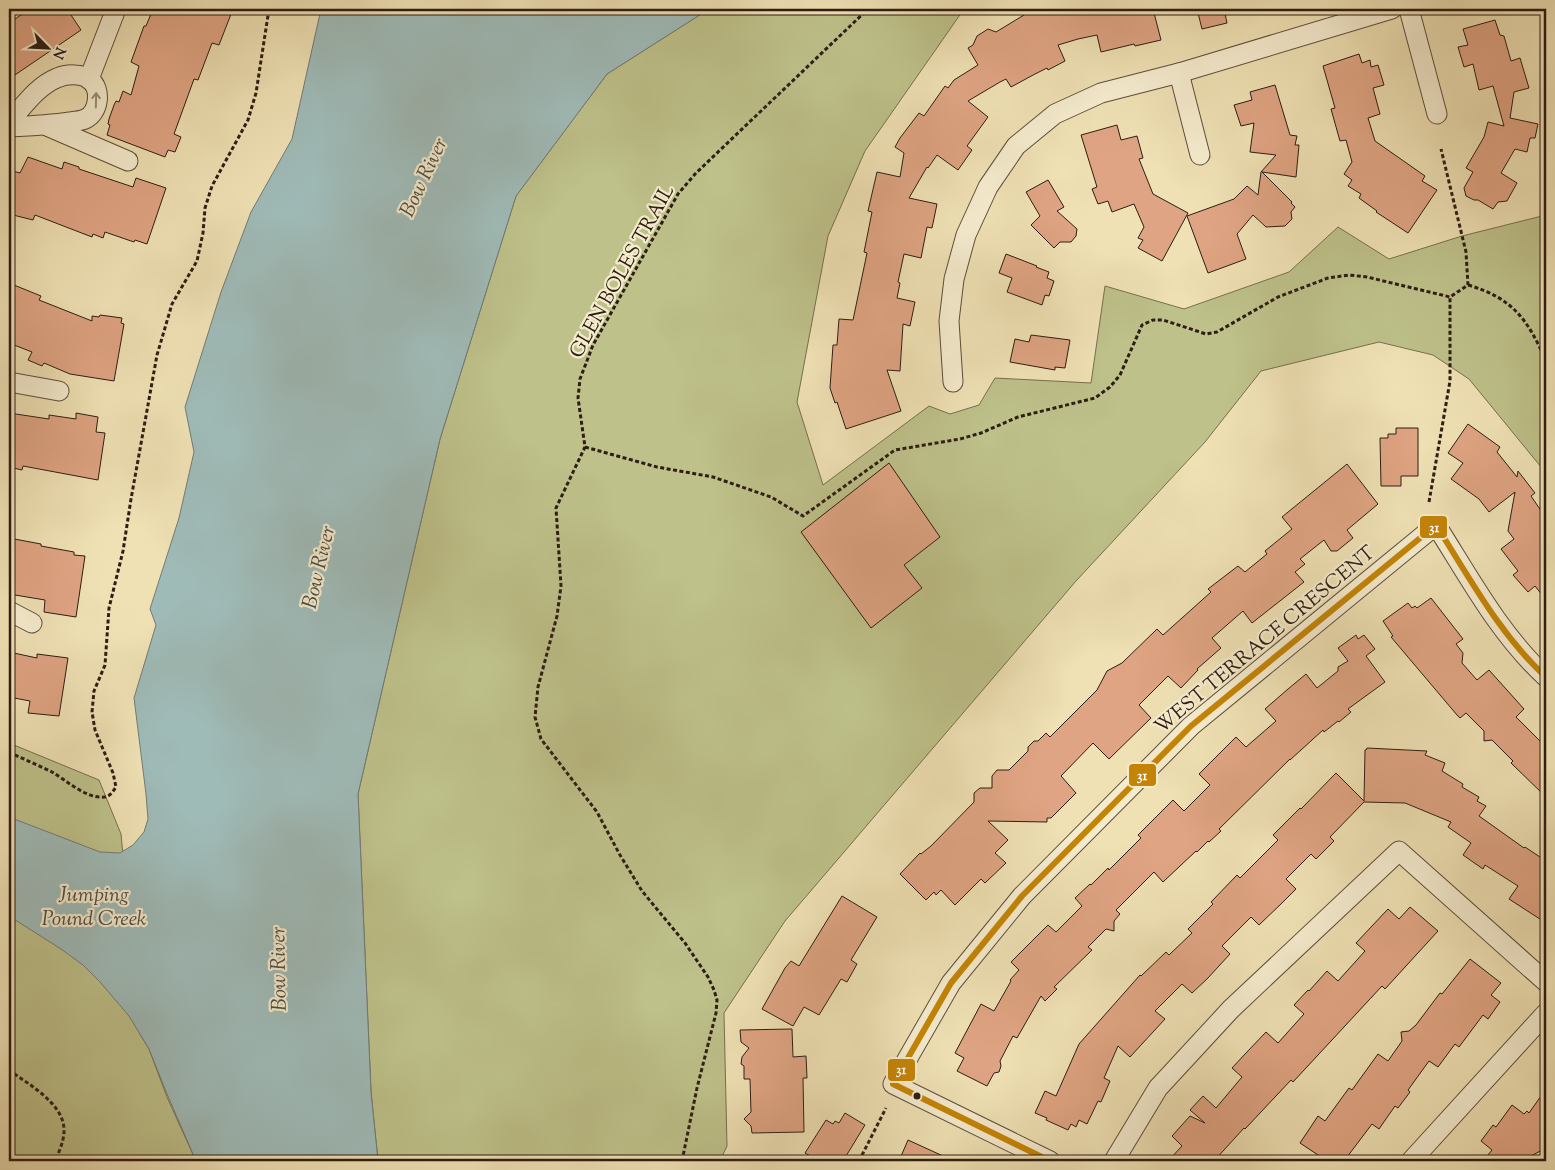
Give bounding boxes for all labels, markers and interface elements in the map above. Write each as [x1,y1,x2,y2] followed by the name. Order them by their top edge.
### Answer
[22,22,72,72] north arrow
[47,43,69,62] text: N
[91,92,101,108] one-way arrow
[393,133,456,222] water label: Bow River
[563,180,683,364] street label: GLEN BOLES TRAIL
[1419,515,1448,539] line badge: 31
[1429,519,1439,539] text: 31
[296,522,344,612] water label: Bow River
[1149,540,1382,742] street label: WEST TERRACE CRESCENT
[1128,763,1157,787] line badge: 31
[1137,767,1147,787] text: 31
[42,881,147,935] water label: Jumping Pound Creek
[264,926,296,1011] water label: Bow River
[887,1058,916,1082] line badge: 31
[896,1061,906,1081] text: 31
[912,1091,922,1101] unlabelled marker

